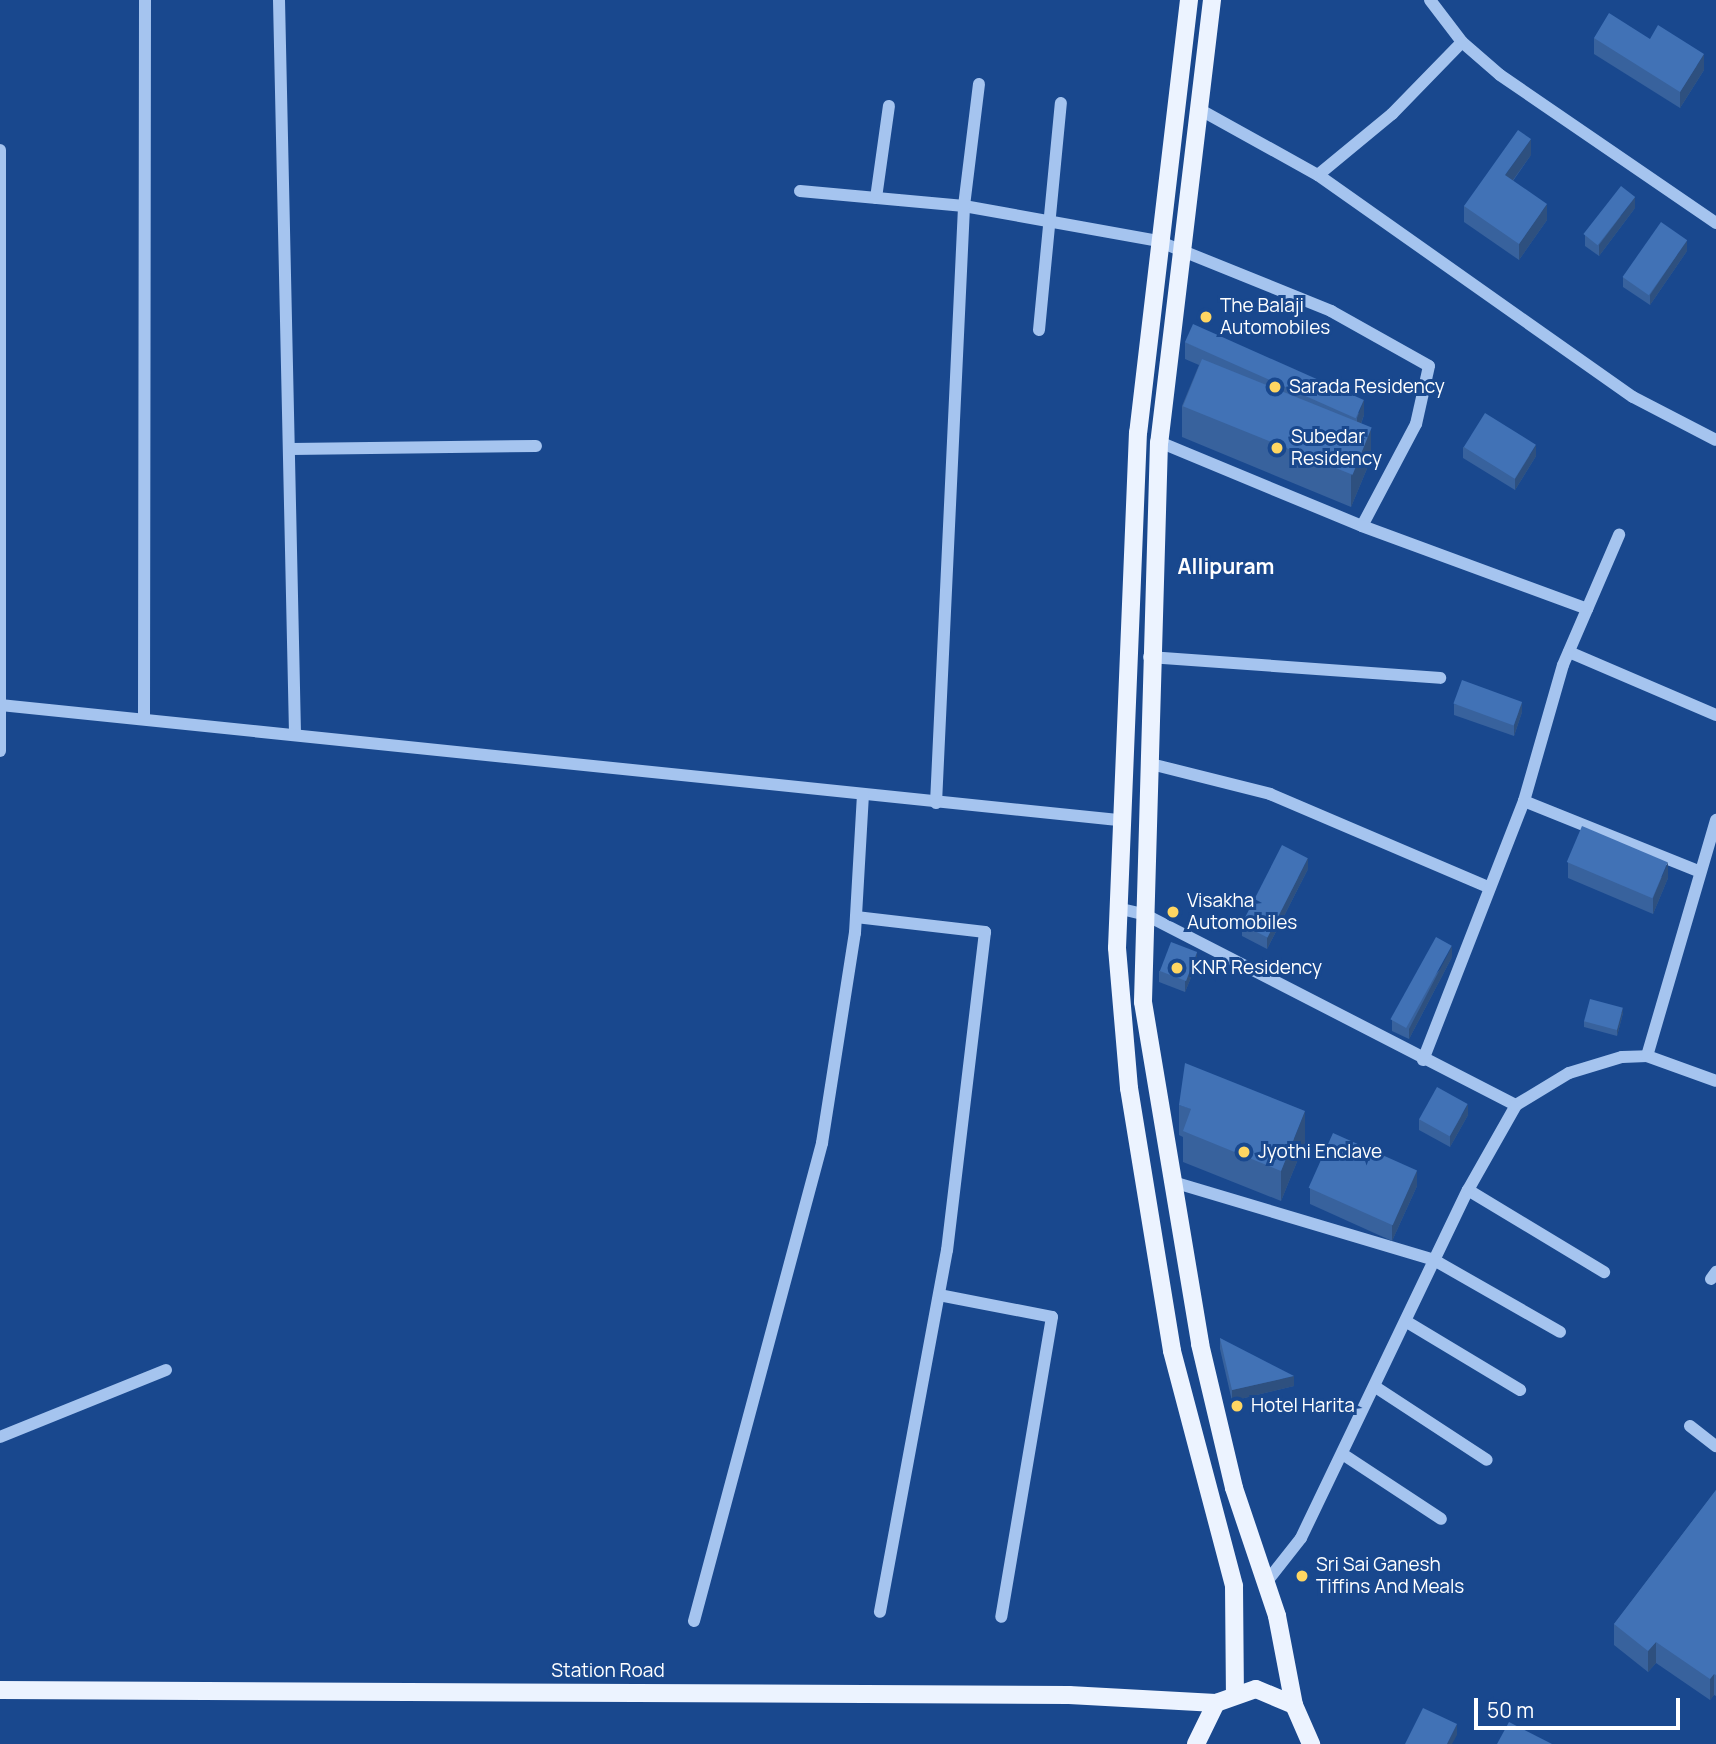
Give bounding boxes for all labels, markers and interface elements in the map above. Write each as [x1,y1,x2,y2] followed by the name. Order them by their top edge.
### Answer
[1220,295,1330,339] place label: The Balaji Automobiles
[1198,309,1214,325] marker: The Balaji Automobiles
[1289,376,1445,398] place label: Sarada Residency
[1267,379,1283,395] marker: Sarada Residency
[1291,426,1382,470] place label: Subedar Residency
[1269,440,1285,456] marker: Subedar Residency
[1178,553,1274,579] district label: Allipuram
[1187,890,1297,934] place label: Visakha Automobiles
[1165,904,1181,920] marker: Visakha Automobiles
[1191,957,1322,979] place label: KNR Residency
[1169,960,1185,976] marker: KNR Residency
[1258,1141,1382,1163] place label: Jyothi Enclave
[1236,1144,1252,1160] marker: Jyothi Enclave
[1251,1395,1355,1417] place label: Hotel Harita
[1229,1398,1245,1414] marker: Hotel Harita
[1316,1554,1464,1598] place label: Sri Sai Ganesh Tiffins And Meals
[1294,1568,1310,1584] marker: Sri Sai Ganesh Tiffins And Meals
[551,1660,665,1682] street label: Station Road
[1478,1684,1684,1728] scale bar
[1487,1696,1534,1724] text: 50 m

